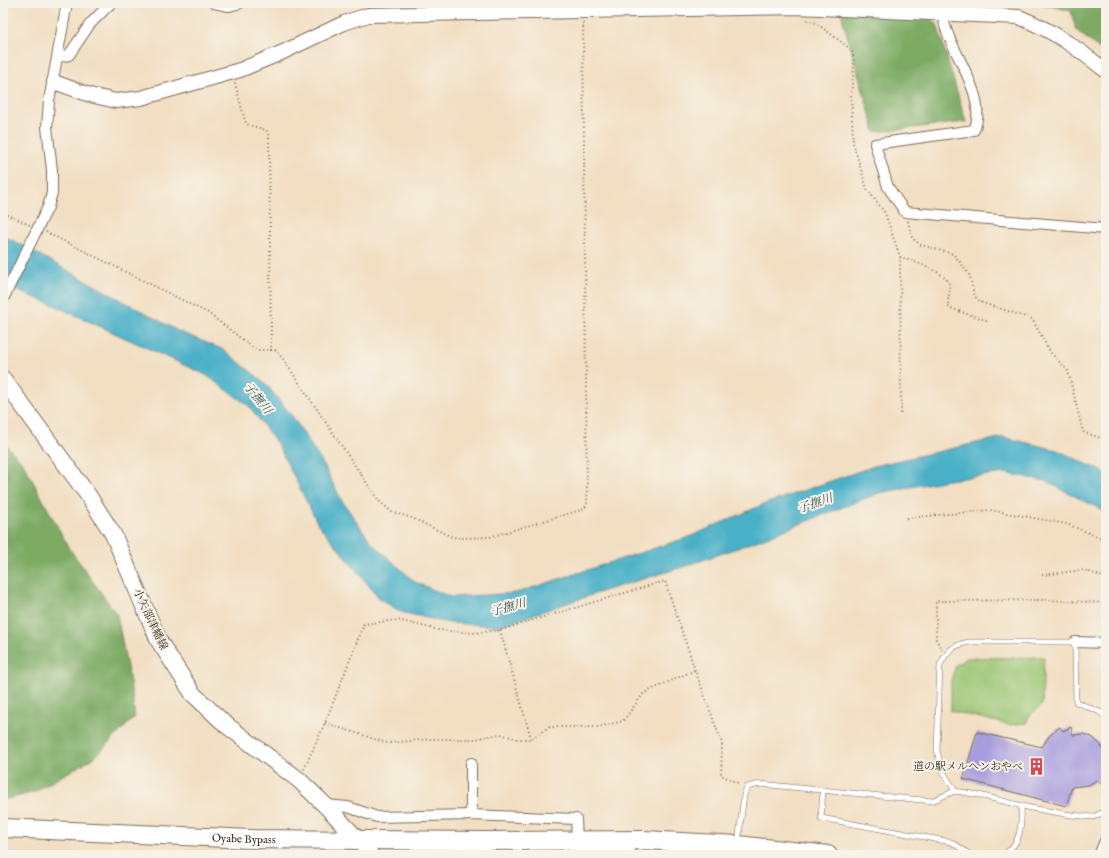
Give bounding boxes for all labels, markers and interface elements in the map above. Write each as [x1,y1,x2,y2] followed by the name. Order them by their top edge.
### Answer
[240,380,276,419] water label: 子撫川
[796,490,837,516] water label: 子撫川
[130,587,170,652] street label: 小矢部津幡線
[489,595,529,619] water label: 子撫川
[1026,756,1046,776] building icon: 道の駅メルヘンおやべ
[913,760,1023,774] place label: 道の駅メルヘンおやべ
[212,831,276,847] street label: Oyabe Bypass

